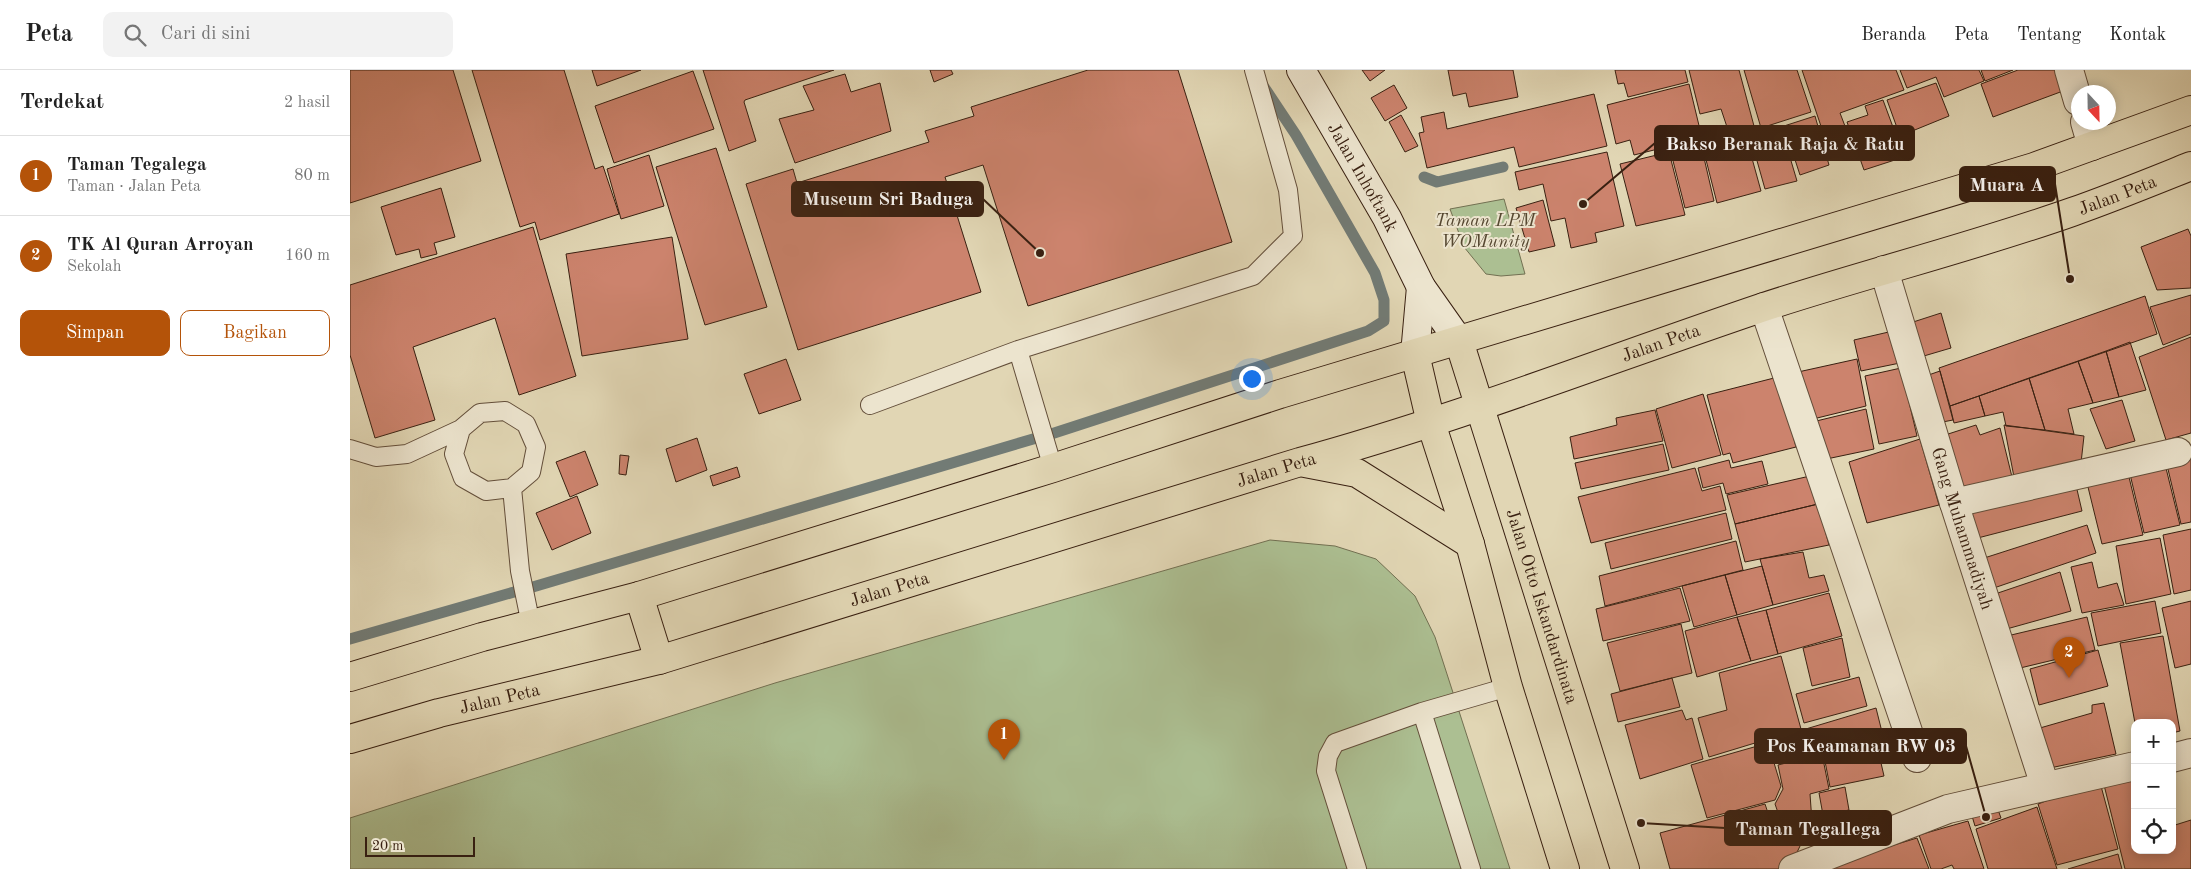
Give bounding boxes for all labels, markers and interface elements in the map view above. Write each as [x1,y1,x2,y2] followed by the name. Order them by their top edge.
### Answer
[103,12,453,57] search box
[121,21,149,49] icon: search
[25,23,73,47] text: Peta
[161,25,250,44] text: Cari di sini
[1861,26,1926,44] text: Beranda
[1954,26,1989,44] text: Peta
[2017,26,2081,44] text: Tentang
[2109,26,2166,44] text: Kontak
[2071,85,2116,130] north arrow
[20,92,104,113] text: Terdekat
[284,95,330,111] text: 2 hasil
[1324,120,1401,235] street label: Jalan Inhoftank
[1655,126,1914,160] callout: Bakso Beranak Raja & Ratu
[1665,136,1905,155] text: Bakso Beranak Raja & Ratu
[67,156,207,175] text: Taman Tegalega
[1960,167,2055,201] callout: Muara A
[31,168,41,184] text: 1
[294,168,330,184] text: 80 m
[2076,173,2159,219] street label: Jalan Peta
[1970,177,2044,196] text: Muara A
[67,179,201,195] text: Taman · Jalan Peta
[792,182,983,216] callout: Museum Sri Baduga
[803,191,974,210] text: Museum Sri Baduga
[1435,212,1537,251] park label: Taman LPM WOMunity
[67,236,254,255] text: TK Al Quran Arroyan
[31,248,41,264] text: 2
[285,248,330,264] text: 160 m
[67,259,121,275] text: Sekolah
[20,310,170,356] button: Simpan
[180,310,330,356] button: Bagikan
[1619,322,1703,366] street label: Jalan Peta
[1239,366,1265,392] your location
[1928,445,1996,612] street label: Gang Muhammadiyah
[1235,450,1318,491] street label: Jalan Peta
[1502,507,1581,706] street label: Jalan Otto Iskandardinata
[848,569,931,611] street label: Jalan Peta
[2053,637,2085,678] pin: 2
[458,681,542,718] street label: Jalan Peta
[988,719,1020,760] pin: 1
[2131,719,2176,854] map controls
[2131,719,2176,764] button: +
[1755,729,1966,763] callout: Pos Keamanan RW 03
[1766,738,1956,757] text: Pos Keamanan RW 03
[2131,764,2176,809] button: −
[2131,809,2176,854] button: locate
[1725,811,1891,845] callout: Taman Tegallega
[1735,821,1881,840] text: Taman Tegallega
[365,834,475,857] scale bar
[372,839,403,853] text: 20 m

